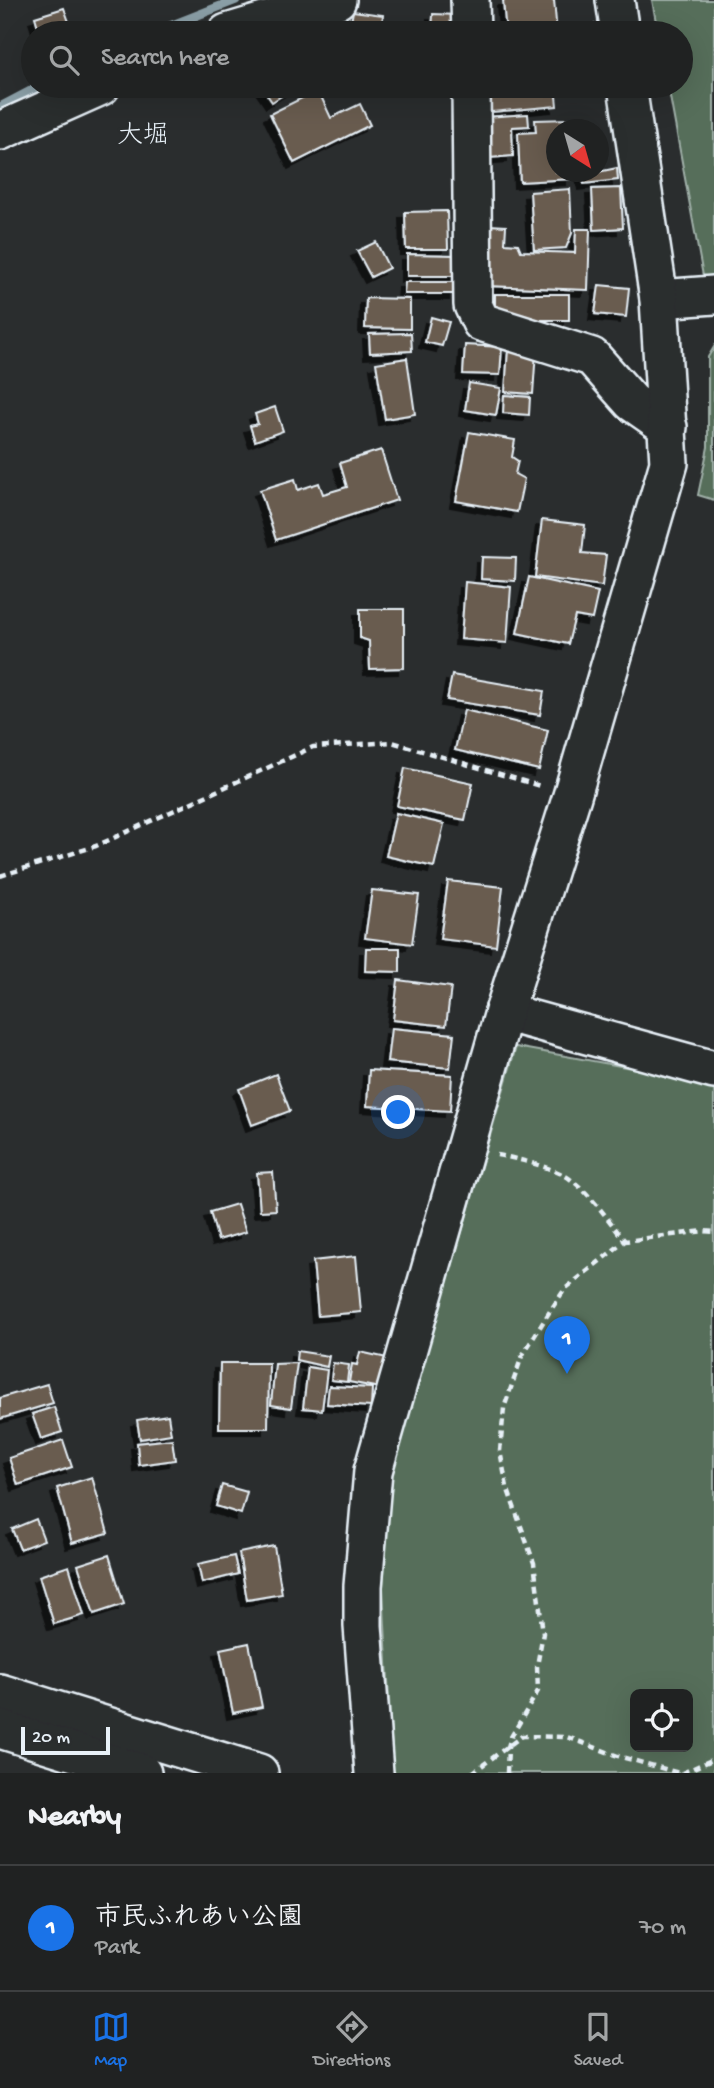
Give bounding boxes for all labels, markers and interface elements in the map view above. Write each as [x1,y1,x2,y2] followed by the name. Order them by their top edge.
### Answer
[21,21,693,98] search box
[45,41,83,79] icon: search
[101,44,229,75] text: Search here
[546,119,609,182] north arrow
[117,121,169,153] district label: 大堀
[381,1095,415,1129] your location
[544,1316,590,1374] pin: 1
[630,1689,693,1752] map controls
[630,1689,693,1752] button: locate
[21,1724,110,1756] scale bar
[32,1727,70,1750] text: 20 m
[28,1801,121,1836] text: Nearby
[95,1904,303,1935] text: 市民ふれあい公園
[46,1915,56,1942] text: 1
[639,1915,686,1942] text: 70 m
[95,1935,139,1962] text: Park
[92,2008,130,2073] tab: Map
[313,2008,390,2073] tab: Directions
[574,2008,622,2073] tab: Saved

